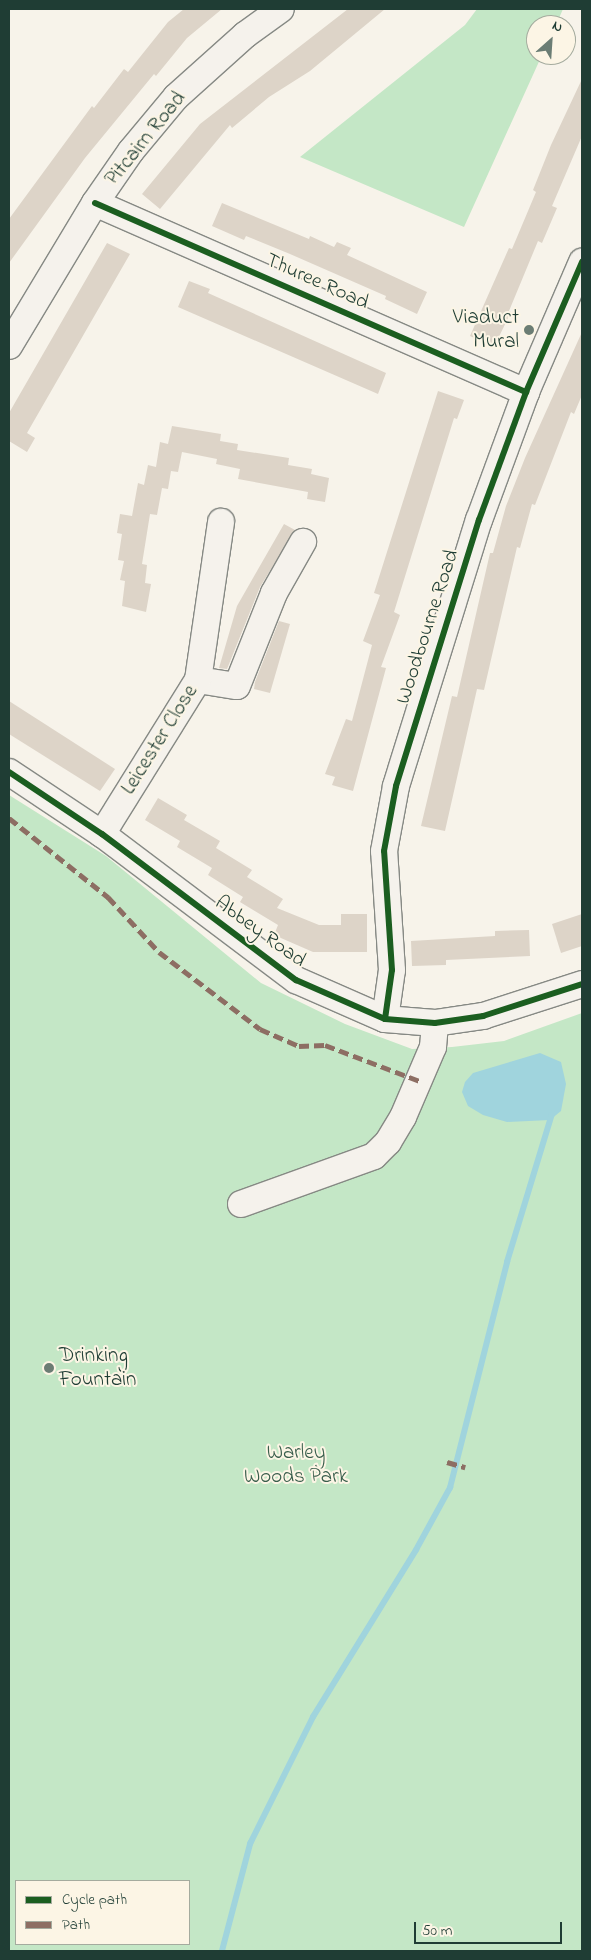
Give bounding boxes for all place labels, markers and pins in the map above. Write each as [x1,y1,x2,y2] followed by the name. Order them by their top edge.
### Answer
[453,305,519,355] place label: Viaduct Mural
[523,324,535,336] marker: Viaduct Mural
[59,1343,136,1393] place label: Drinking Fountain
[43,1362,55,1374] marker: Drinking Fountain

